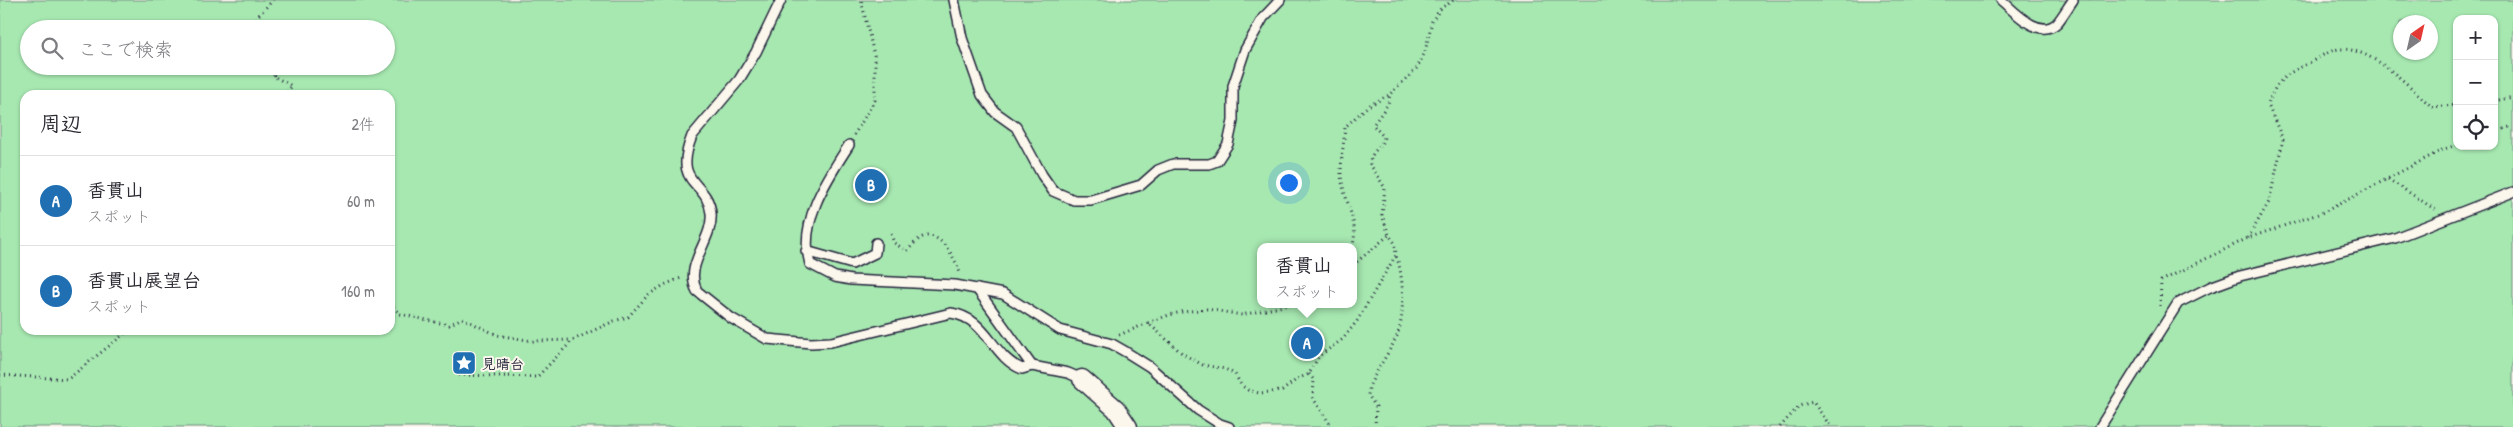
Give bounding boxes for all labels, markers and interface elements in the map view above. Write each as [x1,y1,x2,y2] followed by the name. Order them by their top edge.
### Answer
[2393,15,2438,60] north arrow
[2453,15,2498,150] map controls
[2453,15,2498,60] button: +
[20,20,395,75] search box
[38,34,66,62] icon: search
[78,36,173,62] text: ここで検索
[2453,60,2498,105] button: −
[2453,105,2498,150] button: locate
[40,109,82,138] text: 周辺
[352,113,375,135] text: 2件
[855,166,887,204] pin: B
[1276,170,1302,196] your location
[87,177,144,203] text: 香貫山
[52,190,60,212] text: A
[347,190,375,212] text: 60 m
[87,205,151,227] text: スポット
[1257,243,1357,308] popup
[1275,252,1332,278] text: 香貫山
[87,267,201,293] text: 香貫山展望台
[52,280,60,302] text: B
[341,280,375,302] text: 160 m
[1275,280,1339,302] text: スポット
[87,295,151,317] text: スポット
[1291,324,1323,362] pin: A
[451,350,477,376] place icon: 見晴台
[482,354,524,373] place label: 見晴台

